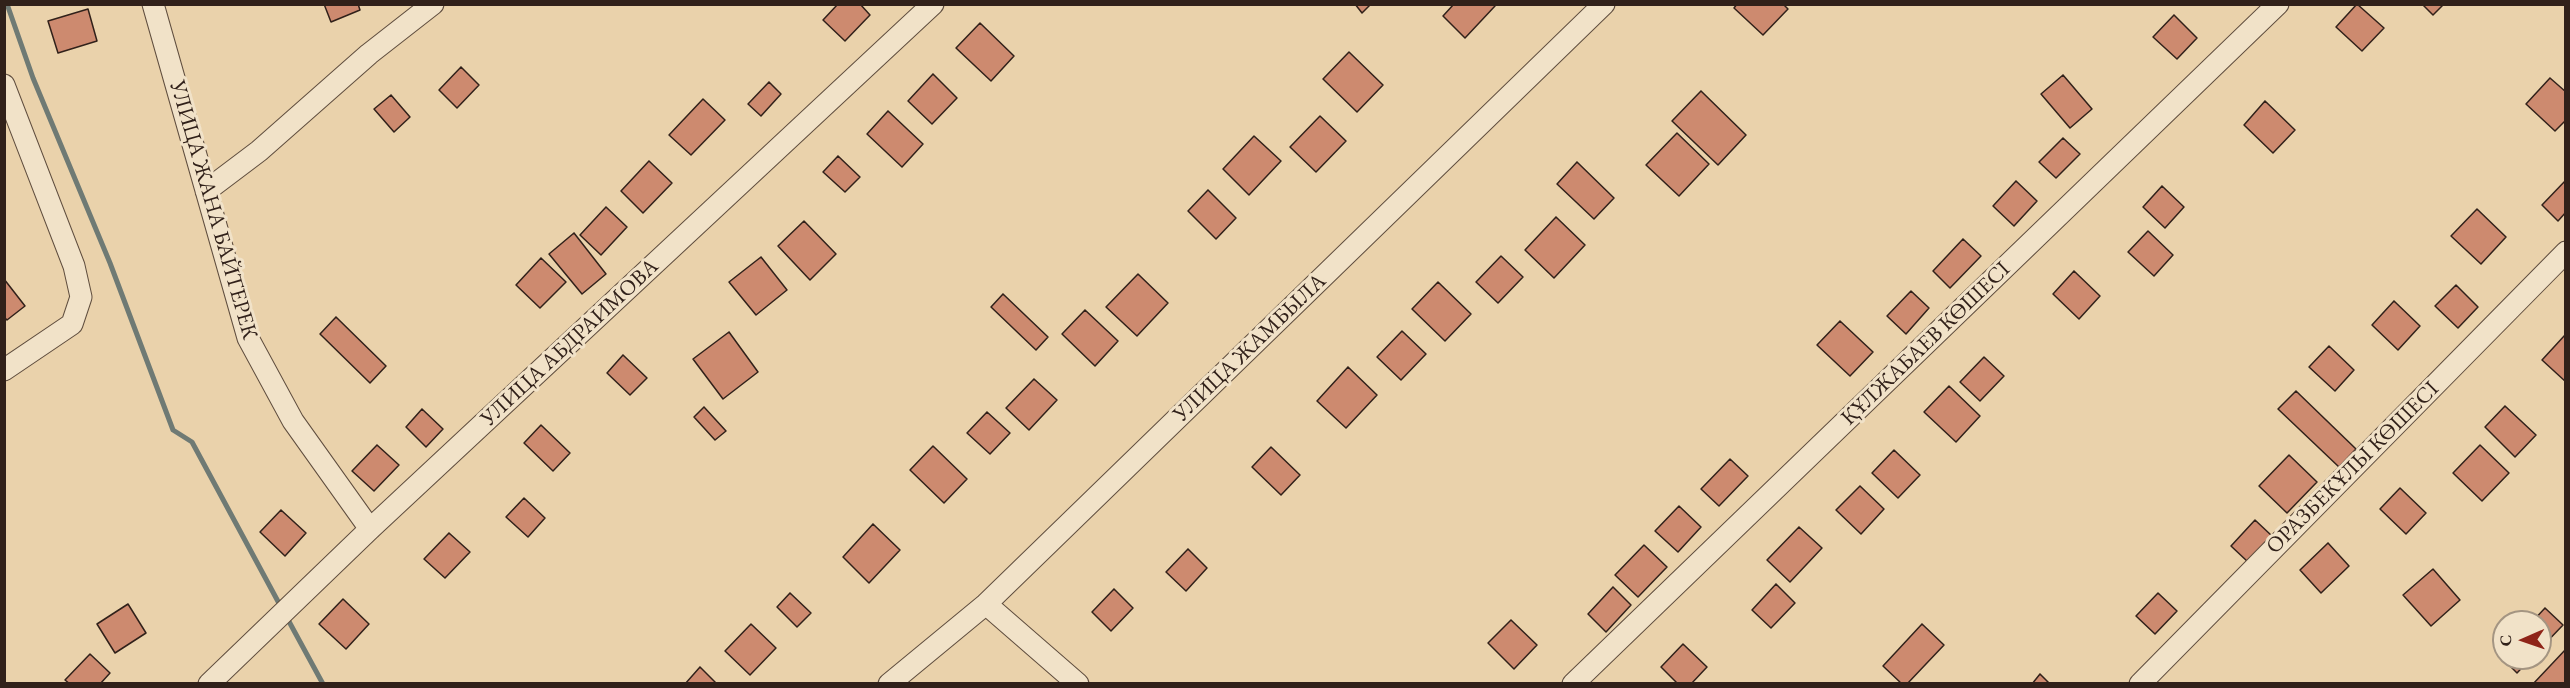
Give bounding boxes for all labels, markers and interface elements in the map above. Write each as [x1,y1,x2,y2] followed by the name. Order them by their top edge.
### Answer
[163,77,263,343] street label: УЛИЦА ЖАНА БАЙТЕРЕК
[476,254,664,432] street label: УЛИЦА АБДРАИМОВА
[1836,256,2016,432] street label: ҚҰЛЖАБАЕВ КӨШЕСІ
[1168,268,1332,428] street label: УЛИЦА ЖАМБЫЛА
[2261,376,2445,560] street label: ОРАЗБЕКҰЛЫ КӨШЕСІ
[2492,610,2552,670] north arrow
[2495,635,2516,647] text: С

